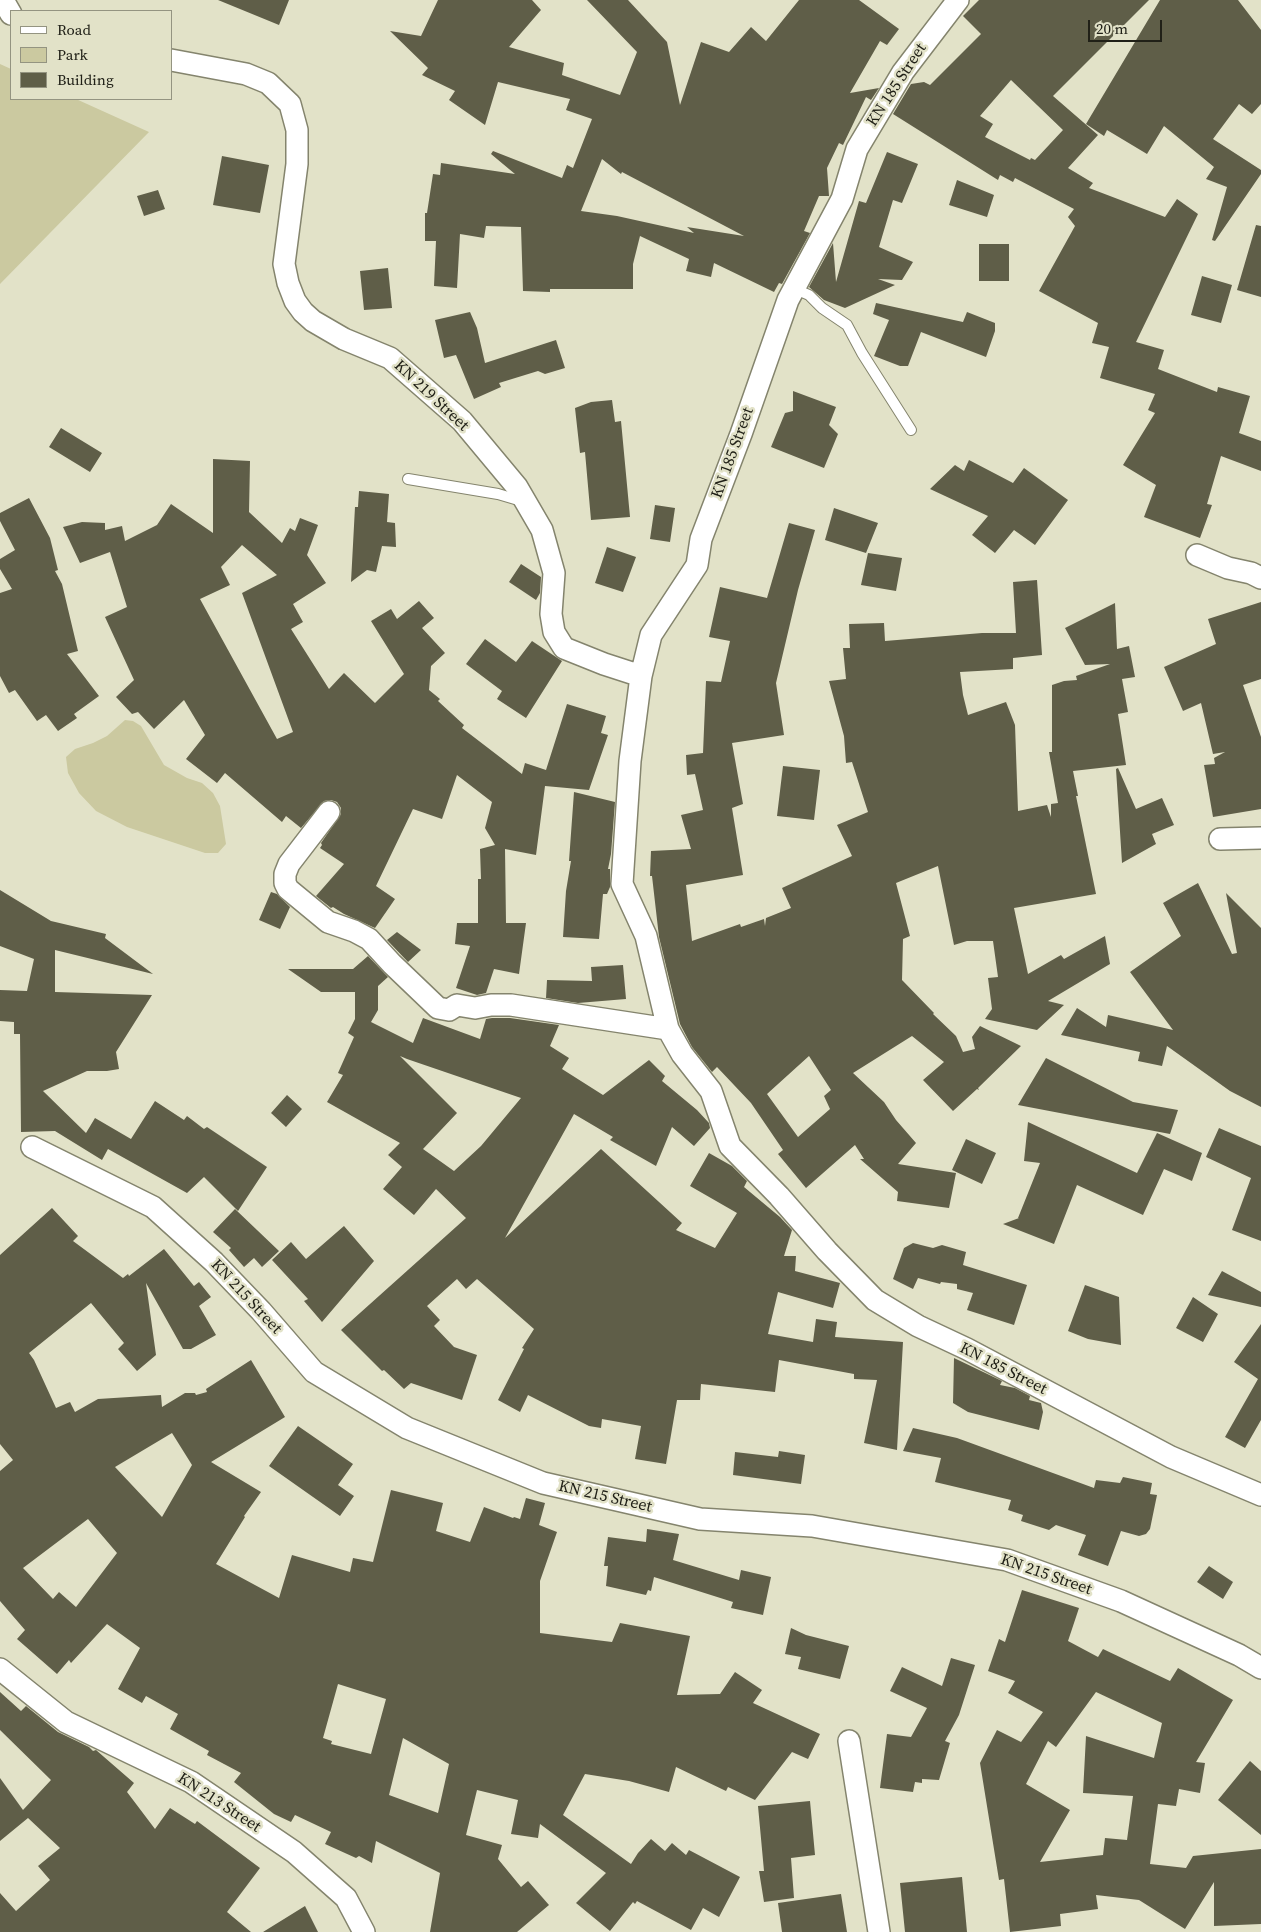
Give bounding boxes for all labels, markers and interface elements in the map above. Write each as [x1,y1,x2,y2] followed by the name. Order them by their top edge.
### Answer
[10,10,172,100] legend
[1091,10,1165,42] scale bar
[1096,18,1128,39] text: 20 m
[57,19,91,40] text: Road
[863,40,931,130] street label: KN 185 Street
[57,44,88,65] text: Park
[57,69,114,90] text: Building
[390,356,472,436] street label: KN 219 Street
[708,405,758,501] street label: KN 185 Street
[206,1256,286,1338] street label: KN 215 Street
[956,1339,1050,1399] street label: KN 185 Street
[556,1477,654,1517] street label: KN 215 Street
[998,1550,1094,1600] street label: KN 215 Street
[174,1769,264,1837] street label: KN 213 Street

